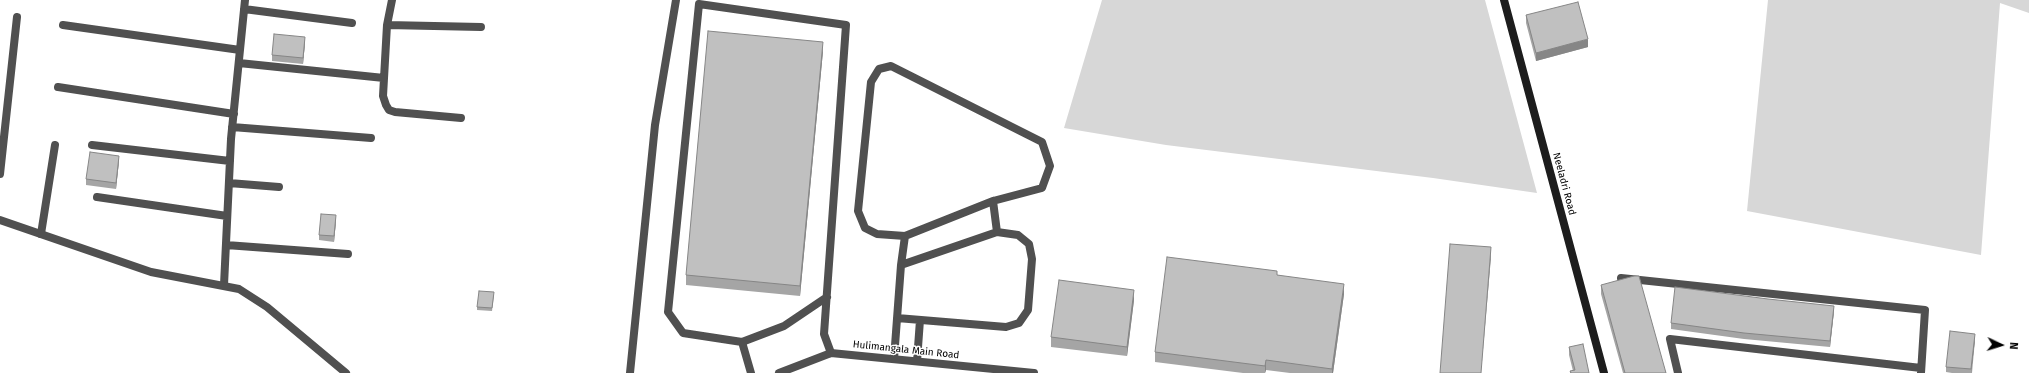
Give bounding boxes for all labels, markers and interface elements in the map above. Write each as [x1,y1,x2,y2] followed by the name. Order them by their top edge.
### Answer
[1550,151,1578,217] street label: Neeladri Road
[1981,325,2021,365] north arrow
[852,338,960,362] street label: Hulimangala Main Road
[2007,342,2020,350] text: N

